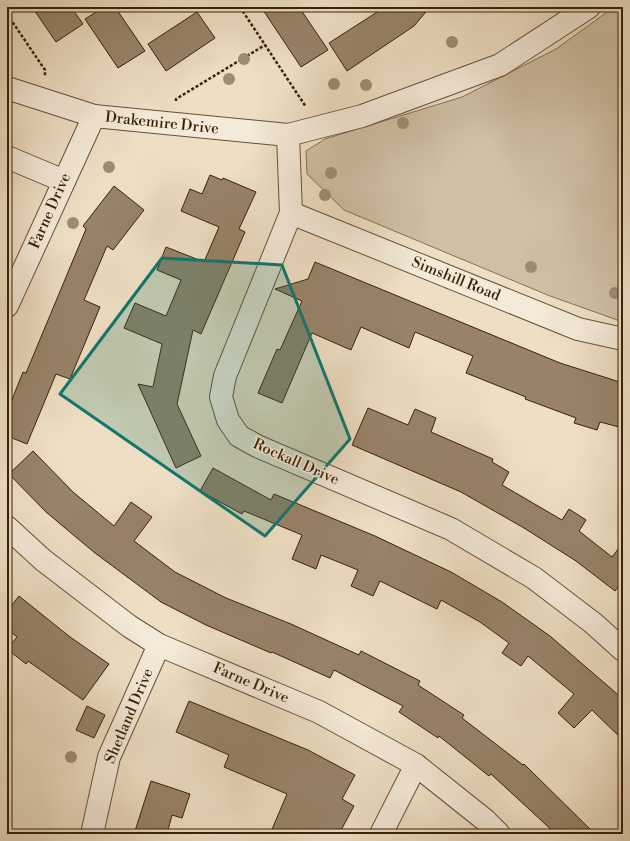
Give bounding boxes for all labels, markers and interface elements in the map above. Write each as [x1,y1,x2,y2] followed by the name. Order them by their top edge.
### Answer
[104,108,220,138] street label: Drakemire Drive
[25,170,75,252] street label: Farne Drive
[409,253,504,306] street label: Simshill Road
[250,435,342,489] street label: Rockall Drive
[210,658,292,708] street label: Farne Drive
[100,666,158,766] street label: Shetland Drive

